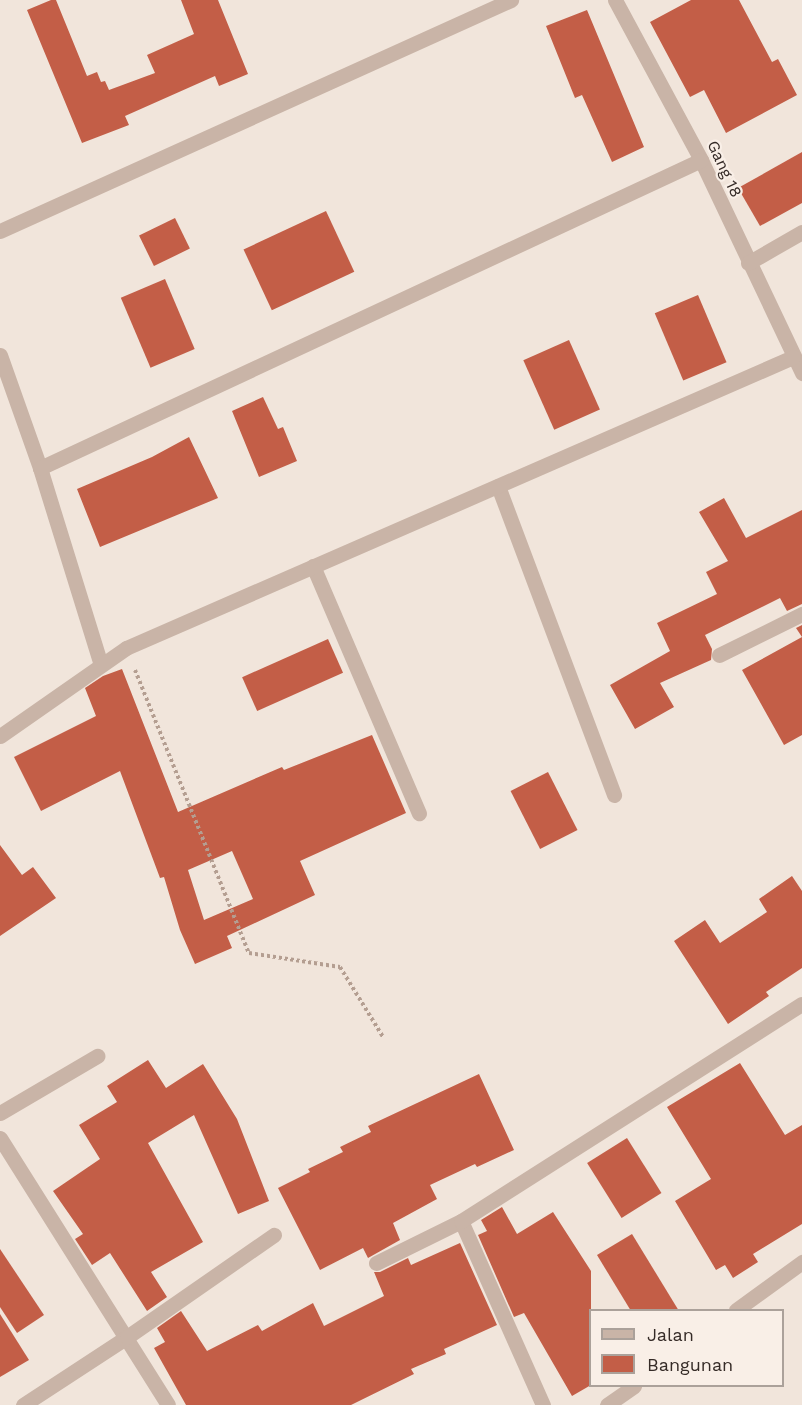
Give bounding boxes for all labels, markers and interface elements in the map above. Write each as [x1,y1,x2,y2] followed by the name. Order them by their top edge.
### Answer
[702,137,746,201] street label: Gang 18
[589,1309,784,1387] legend
[647,1324,694,1345] text: Jalan
[647,1354,733,1375] text: Bangunan

